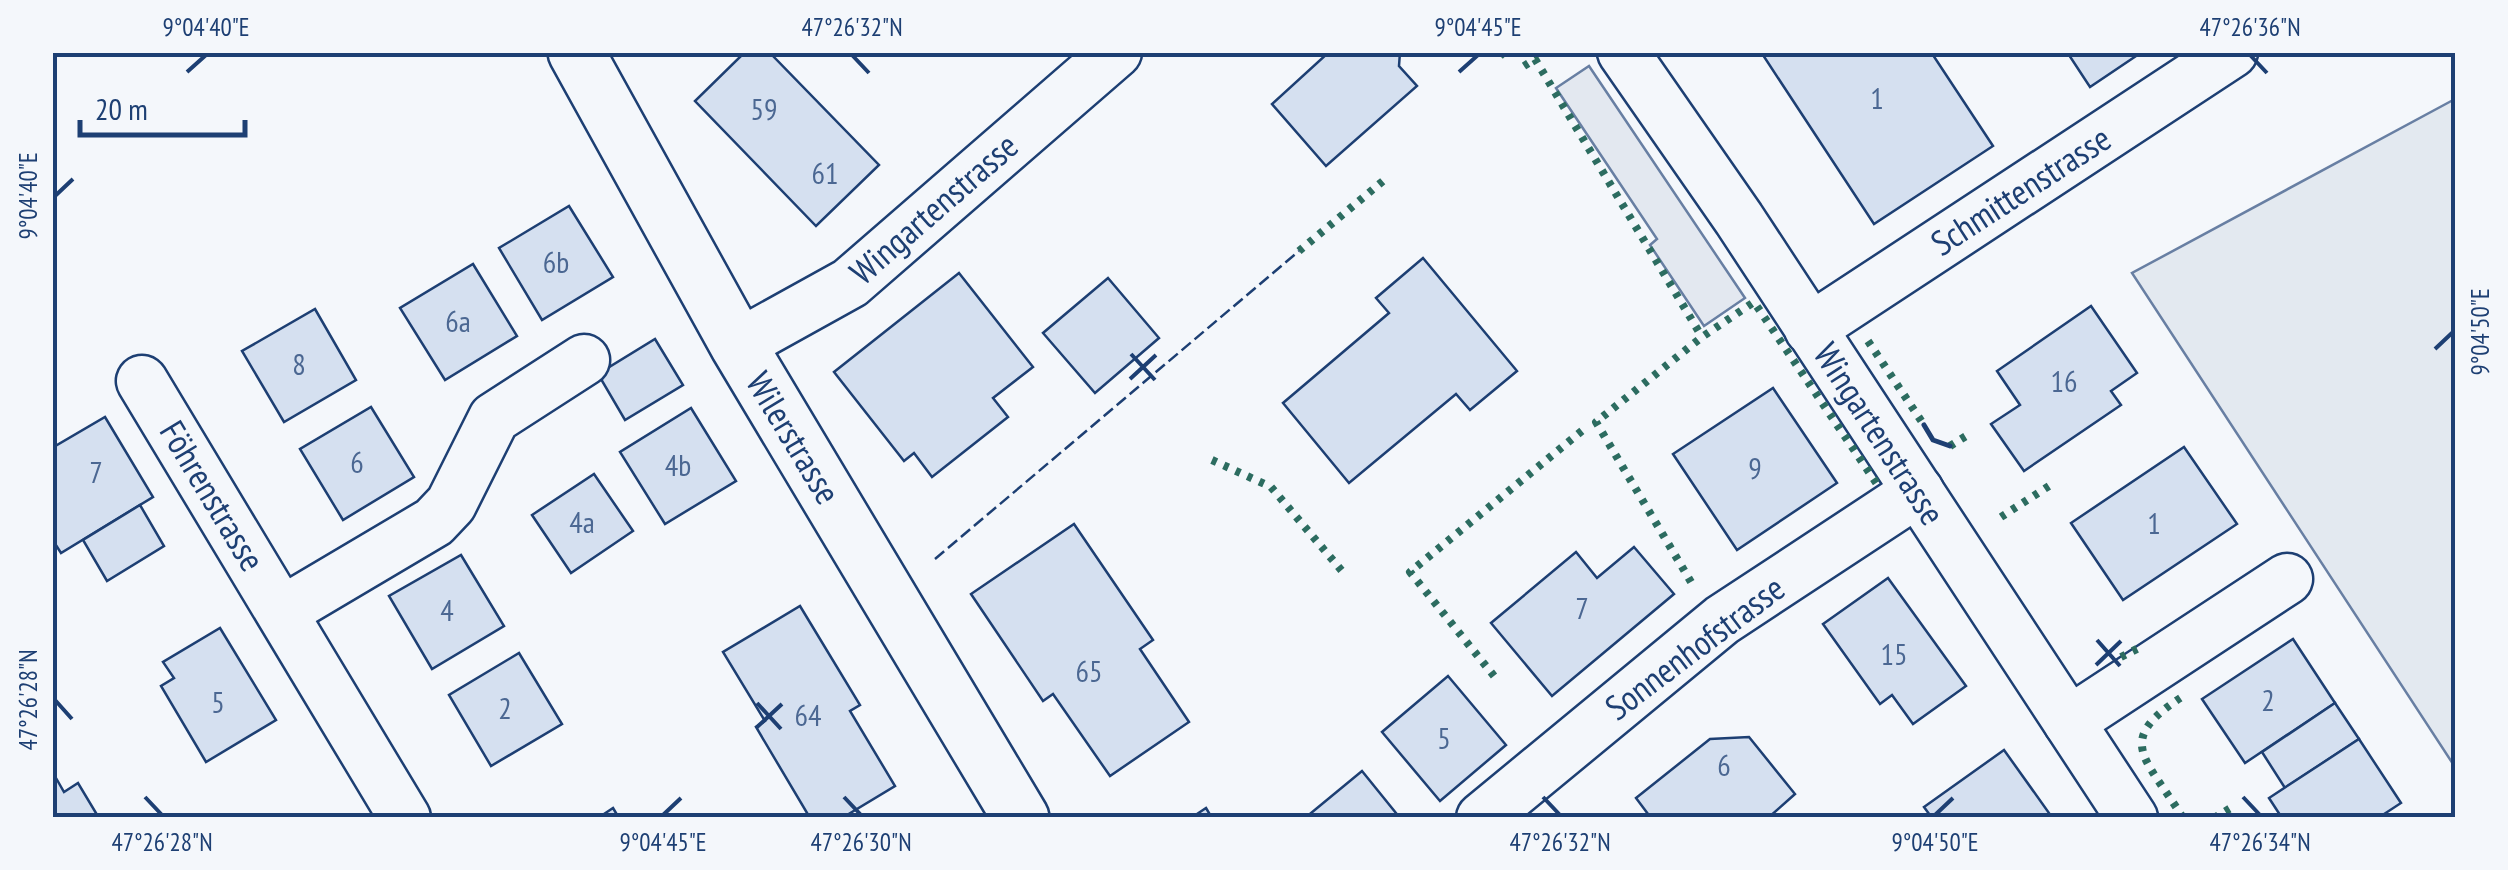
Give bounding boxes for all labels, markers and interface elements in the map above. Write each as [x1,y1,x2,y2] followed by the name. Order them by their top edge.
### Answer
[162,11,250,43] text: 9°04'40"E
[801,11,903,43] text: 47°26'32"N
[1434,11,1522,43] text: 9°04'45"E
[2199,11,2301,43] text: 47°26'36"N
[80,75,245,137] scale bar
[1870,78,1884,117] house number: 1
[95,89,148,128] text: 20 m
[751,89,778,128] house number: 59
[1922,115,2119,265] street label: Schmittenstrasse
[840,123,1027,294] street label: Wingartenstrasse
[12,152,44,240] text: 9°04'40"E
[812,153,839,192] house number: 61
[543,242,569,281] house number: 6b
[2464,288,2496,376] text: 9°04'50"E
[445,301,471,340] house number: 6a
[1804,334,1956,533] street label: Wingartenstrasse
[292,344,306,383] house number: 8
[2051,361,2078,400] house number: 16
[736,363,851,512] street label: Wilerstrasse
[150,412,276,579] street label: Föhrenstrasse
[350,442,364,481] house number: 6
[665,445,691,484] house number: 4b
[1748,448,1762,487] house number: 9
[89,452,103,491] house number: 7
[569,502,595,541] house number: 4a
[2147,503,2161,542] house number: 1
[1596,565,1793,730] street label: Sonnenhofstrasse
[1575,588,1589,627] house number: 7
[440,590,454,629] house number: 4
[1881,634,1908,673] house number: 15
[12,649,44,751] text: 47°26'28"N
[1076,651,1103,690] house number: 65
[2261,680,2275,719] house number: 2
[211,682,225,721] house number: 5
[498,688,512,727] house number: 2
[795,695,822,734] house number: 64
[1437,718,1451,757] house number: 5
[1717,745,1731,784] house number: 6
[111,826,213,858] text: 47°26'28"N
[619,826,707,858] text: 9°04'45"E
[810,826,912,858] text: 47°26'30"N
[1509,826,1611,858] text: 47°26'32"N
[1891,826,1979,858] text: 9°04'50"E
[2209,826,2311,858] text: 47°26'34"N

